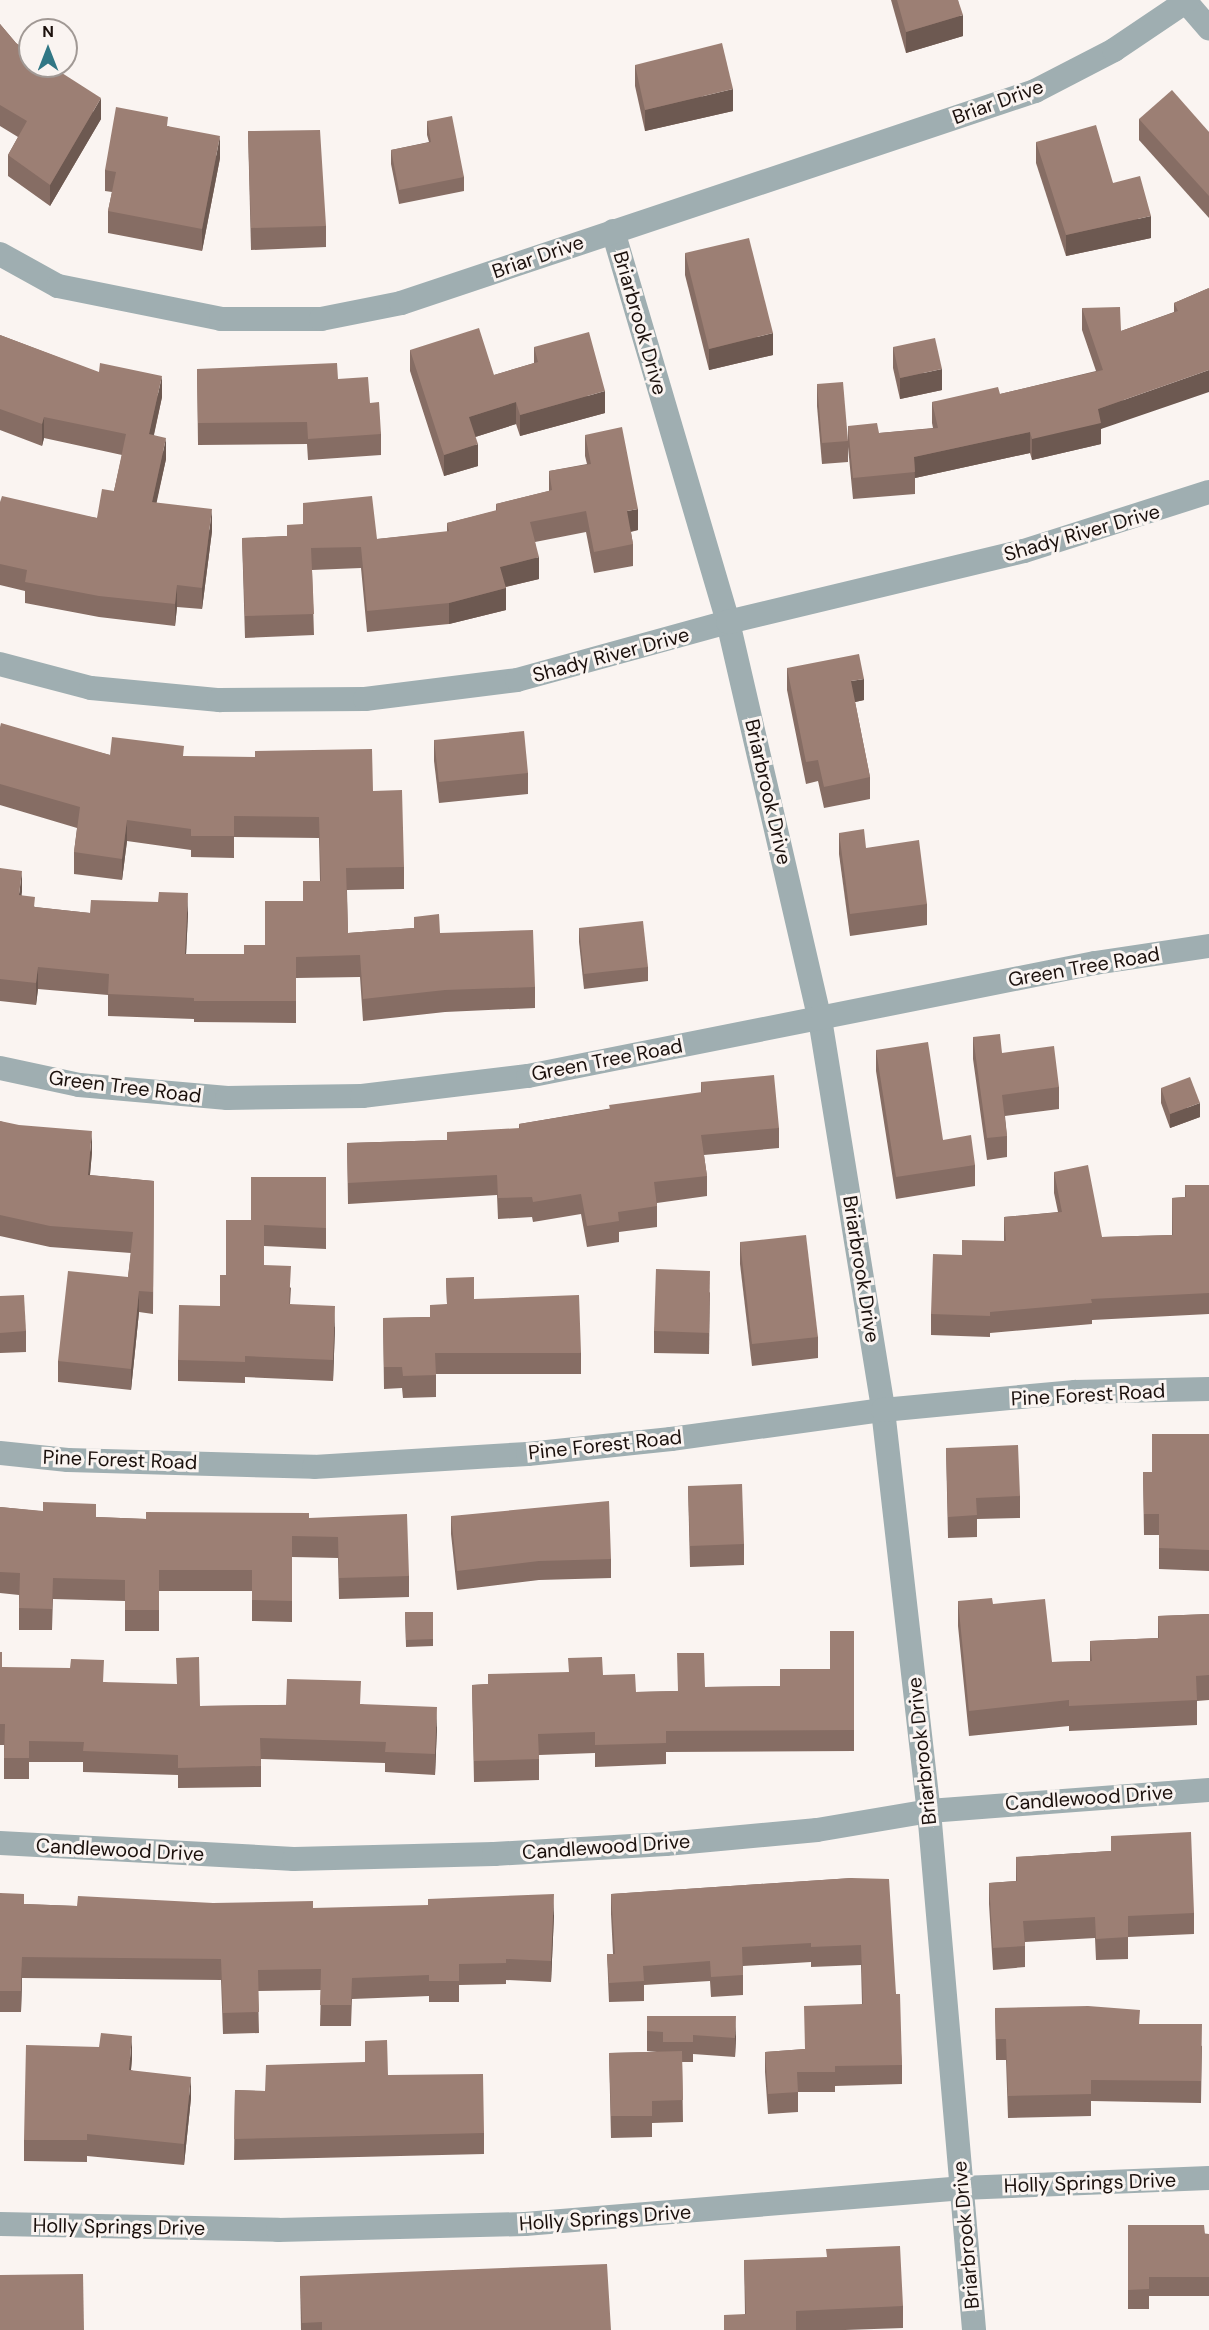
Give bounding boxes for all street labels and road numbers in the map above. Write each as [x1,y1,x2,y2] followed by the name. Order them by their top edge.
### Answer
[949,74,1047,130] street label: Briar Drive
[489,230,587,284] street label: Briar Drive
[608,248,672,398] street label: Briarbrook Drive
[1001,499,1163,567] street label: Shady River Drive
[530,623,692,687] street label: Shady River Drive
[740,717,796,867] street label: Briarbrook Drive
[1006,942,1162,992] street label: Green Tree Road
[529,1034,685,1086] street label: Green Tree Road
[47,1066,203,1108] street label: Green Tree Road
[838,1194,884,1344] street label: Briarbrook Drive
[1010,1379,1166,1411] street label: Pine Forest Road
[527,1425,683,1465] street label: Pine Forest Road
[42,1445,198,1475] street label: Pine Forest Road
[902,1676,942,1826] street label: Briarbrook Drive
[1004,1780,1174,1816] street label: Candlewood Drive
[521,1829,691,1865] street label: Candlewood Drive
[35,1834,205,1866] street label: Candlewood Drive
[948,2160,984,2310] street label: Briarbrook Drive
[1003,2168,1177,2198] street label: Holly Springs Drive
[518,2200,692,2236] street label: Holly Springs Drive
[33,2213,205,2241] street label: Holly Springs Drive

